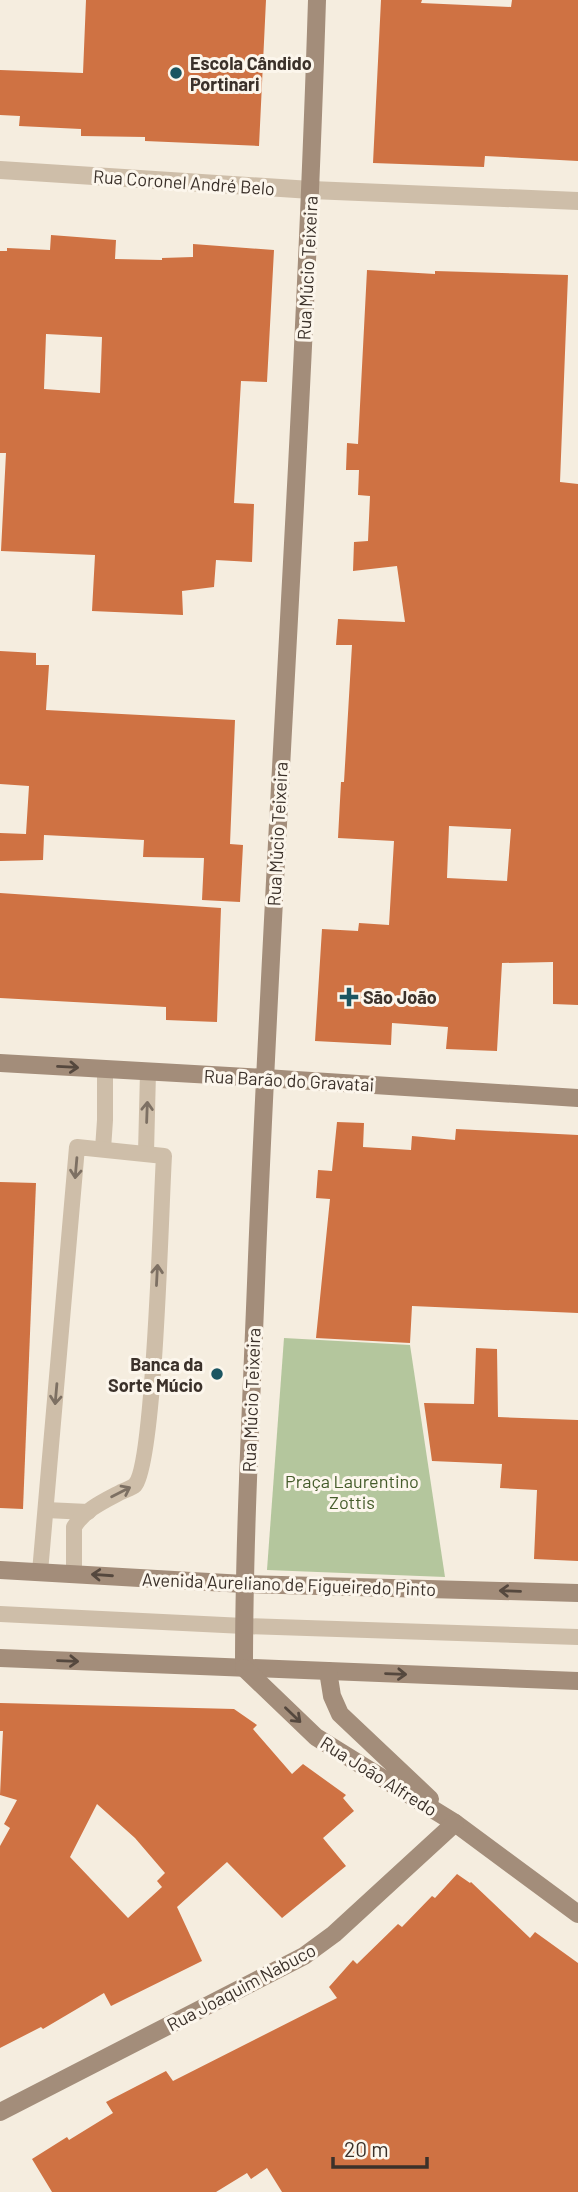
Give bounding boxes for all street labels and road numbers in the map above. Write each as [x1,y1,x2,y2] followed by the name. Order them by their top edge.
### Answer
[92,165,276,199] street label: Rua Coronel André Belo
[292,195,322,341] street label: Rua Múcio Teixeira
[262,761,292,907] street label: Rua Múcio Teixeira
[203,1065,375,1095] street label: Rua Barão do Gravatai
[237,1327,265,1473] street label: Rua Múcio Teixeira
[142,1568,436,1600] street label: Avenida Aureliano de Figueiredo Pinto
[317,1731,441,1821] street label: Rua João Alfredo
[163,1938,319,2036] street label: Rua Joaquim Nabuco

